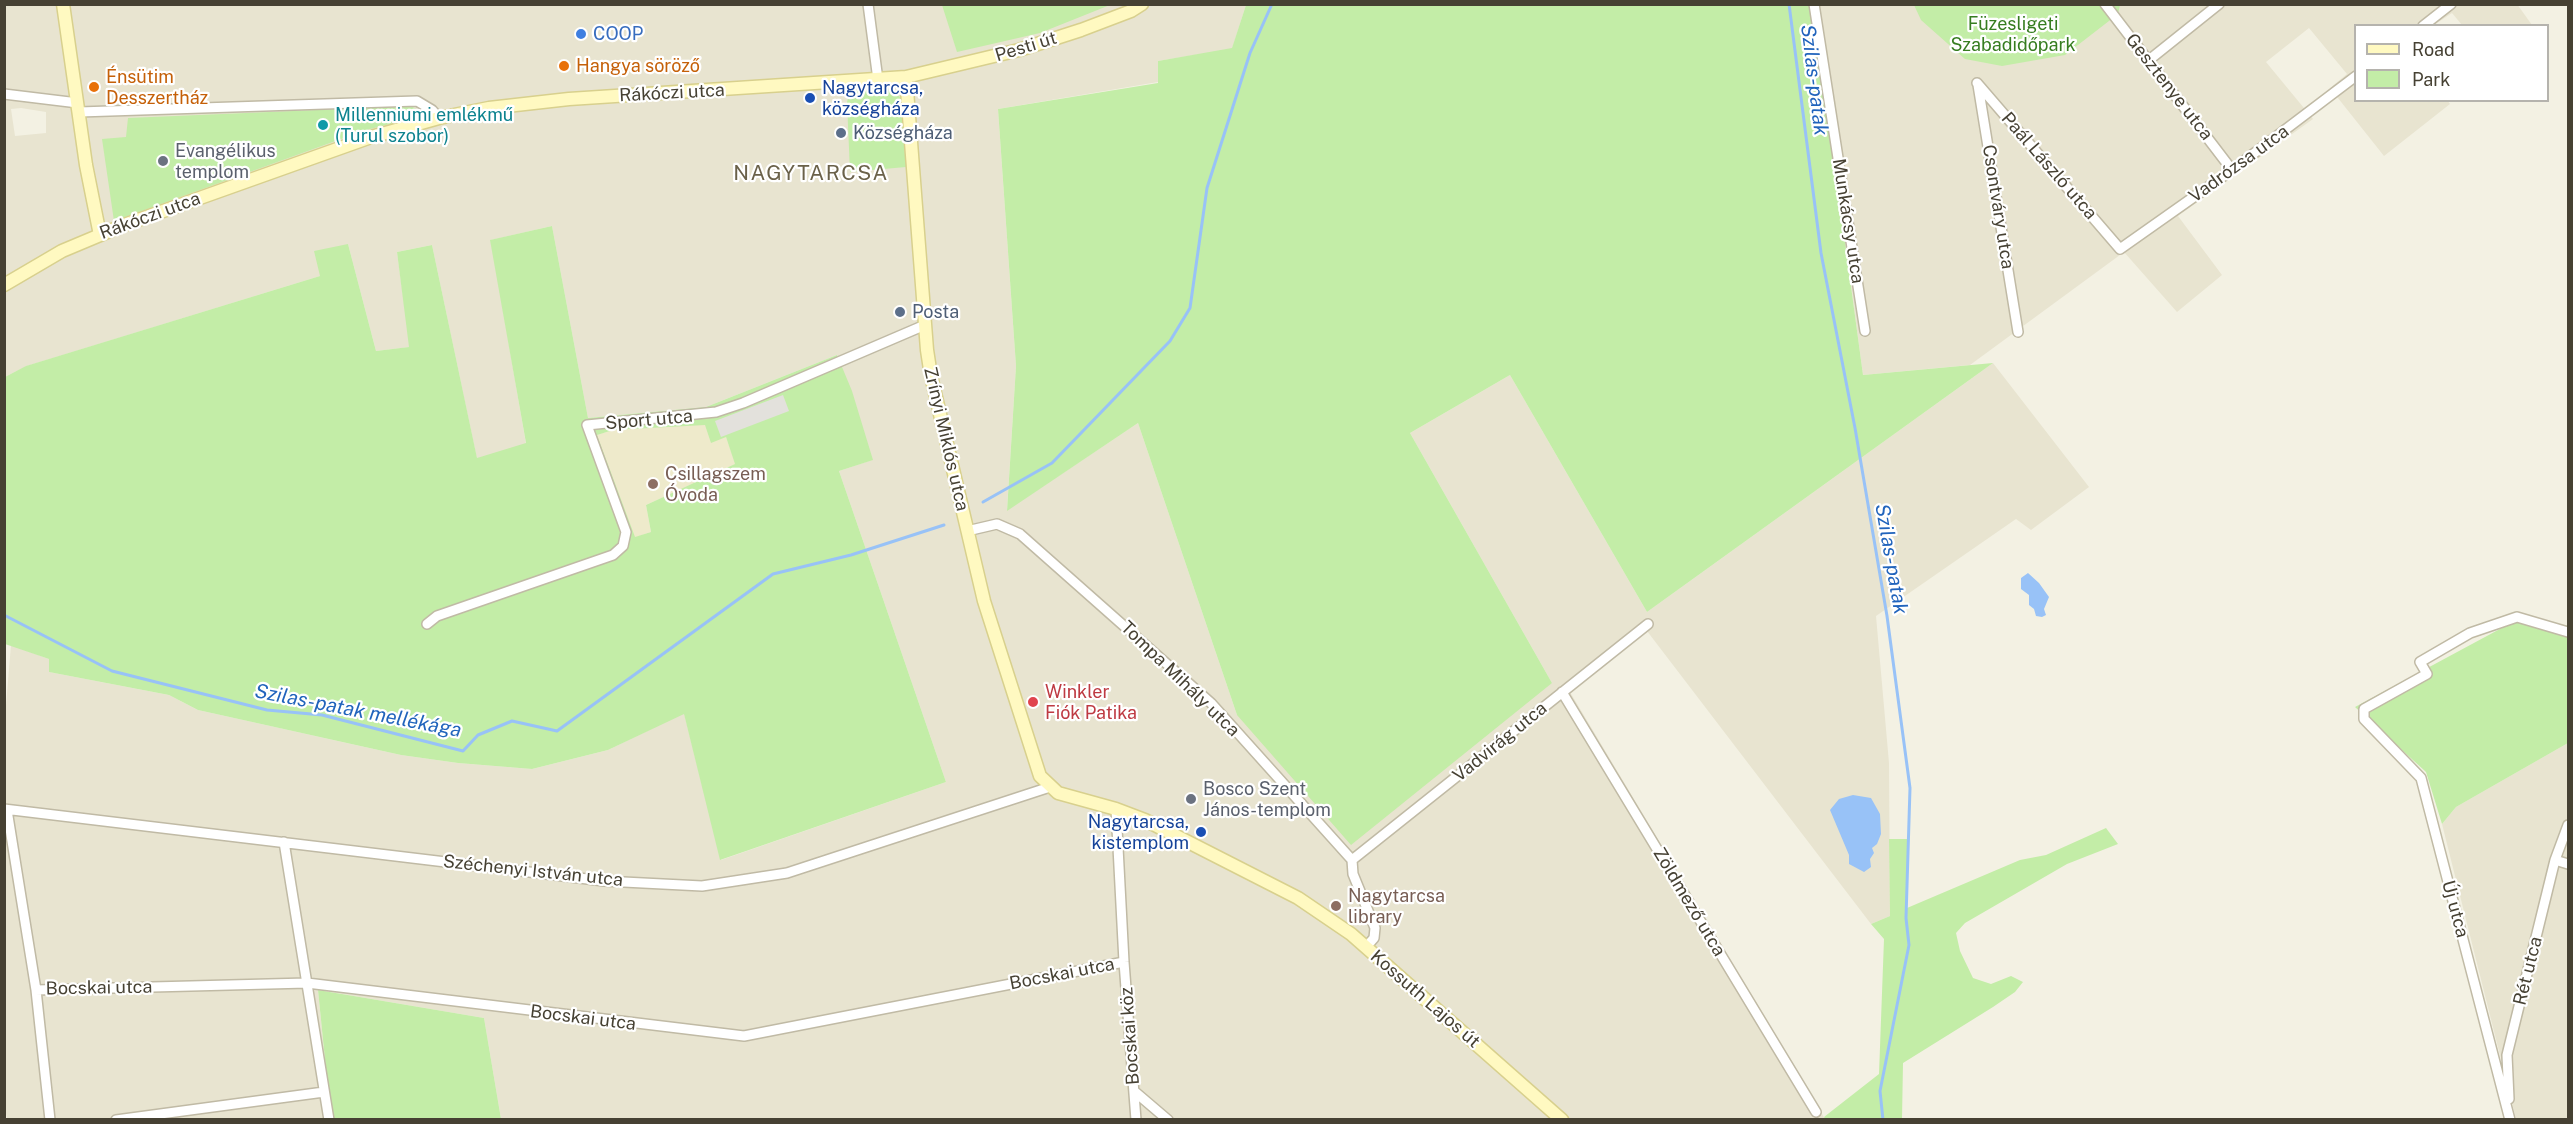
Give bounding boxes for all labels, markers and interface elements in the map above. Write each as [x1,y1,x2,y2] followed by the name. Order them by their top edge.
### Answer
[1950,13,2076,56] park label: Füzesligeti Szabadidőpark
[593,23,643,45] place label: COOP
[1795,23,1833,137] water label: Szilas-patak
[2354,24,2549,102] legend
[574,27,588,41] marker: COOP
[992,27,1060,67] street label: Pesti út
[2121,30,2217,144] street label: Gesztenye utca
[2412,39,2455,60] text: Road
[576,55,700,77] place label: Hangya söröző
[557,59,571,73] marker: Hangya söröző
[106,66,208,109] place label: Énsütim Desszertház
[2412,69,2450,90] text: Park
[822,77,923,119] place label: Nagytarcsa, községháza
[619,79,725,107] street label: Rákóczi utca
[87,80,101,94] marker: Énsütim Desszertház
[803,91,817,105] marker: Nagytarcsa, községháza
[335,104,513,146] place label: Millenniumi emlékmű (Turul szobor)
[1997,108,2101,224] street label: Paál László utca
[316,118,330,132] marker: Millenniumi emlékmű (Turul szobor)
[2185,121,2293,207] street label: Vadrózsa utca
[853,122,953,144] place label: Községháza
[834,126,848,140] marker: Községháza
[175,140,276,182] place label: Evangélikus templom
[1978,143,2018,271] street label: Csontváry utca
[156,154,170,168] marker: Evangélikus templom
[1827,157,1869,285] street label: Munkácsy utca
[733,161,889,187] district label: NAGYTARCSA
[97,188,203,244] street label: Rákóczi utca
[912,301,959,323] place label: Posta
[893,305,907,319] marker: Posta
[919,365,973,513] street label: Zrínyi Miklós utca
[604,405,694,435] street label: Sport utca
[665,463,766,506] place label: Csillagszem Óvoda
[646,477,660,491] marker: Csillagszem Óvoda
[1869,502,1913,616] water label: Szilas-patak
[1116,617,1244,741] street label: Tompa Mihály utca
[253,679,463,743] water label: Szilas-patak mellékága
[1045,681,1137,724] place label: Winkler Fiók Patika
[1026,695,1040,709] marker: Winkler Fiók Patika
[1449,698,1551,786] street label: Vadvirág utca
[1203,778,1331,820] place label: Bosco Szent János-templom
[1184,792,1198,806] marker: Bosco Szent János-templom
[1088,811,1189,854] place label: Nagytarcsa, kistemplom
[1194,825,1208,839] marker: Nagytarcsa, kistemplom
[1648,844,1730,960] street label: Zöldmező utca
[442,851,624,891] street label: Széchenyi István utca
[2437,878,2473,940] street label: Új utca
[1348,885,1445,928] place label: Nagytarcsa library
[1329,899,1343,913] marker: Nagytarcsa library
[2509,934,2547,1008] street label: Rét utca
[1366,946,1484,1052] street label: Kossuth Lajos út
[1008,953,1116,995] street label: Bocskai utca
[46,976,152,1000] street label: Bocskai utca
[1116,986,1144,1086] street label: Bocskai köz
[529,1001,637,1035] street label: Bocskai utca

